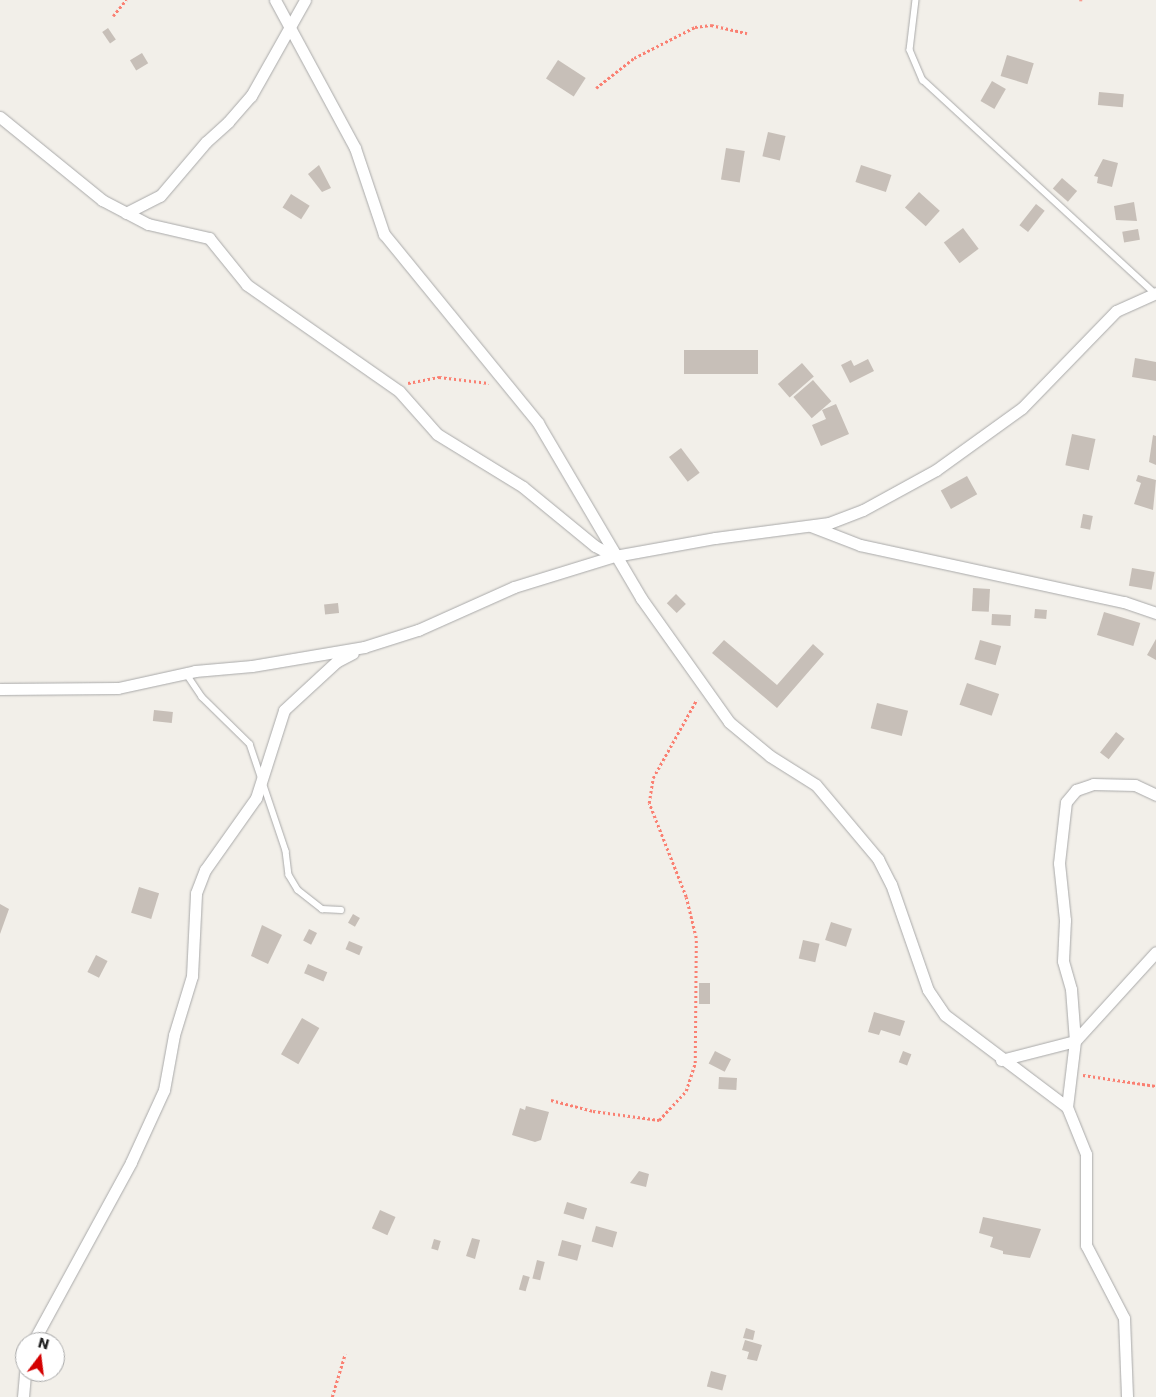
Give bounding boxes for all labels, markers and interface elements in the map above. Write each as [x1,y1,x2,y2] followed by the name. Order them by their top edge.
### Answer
[15,1332,65,1382] north arrow
[36,1332,51,1354] text: N

